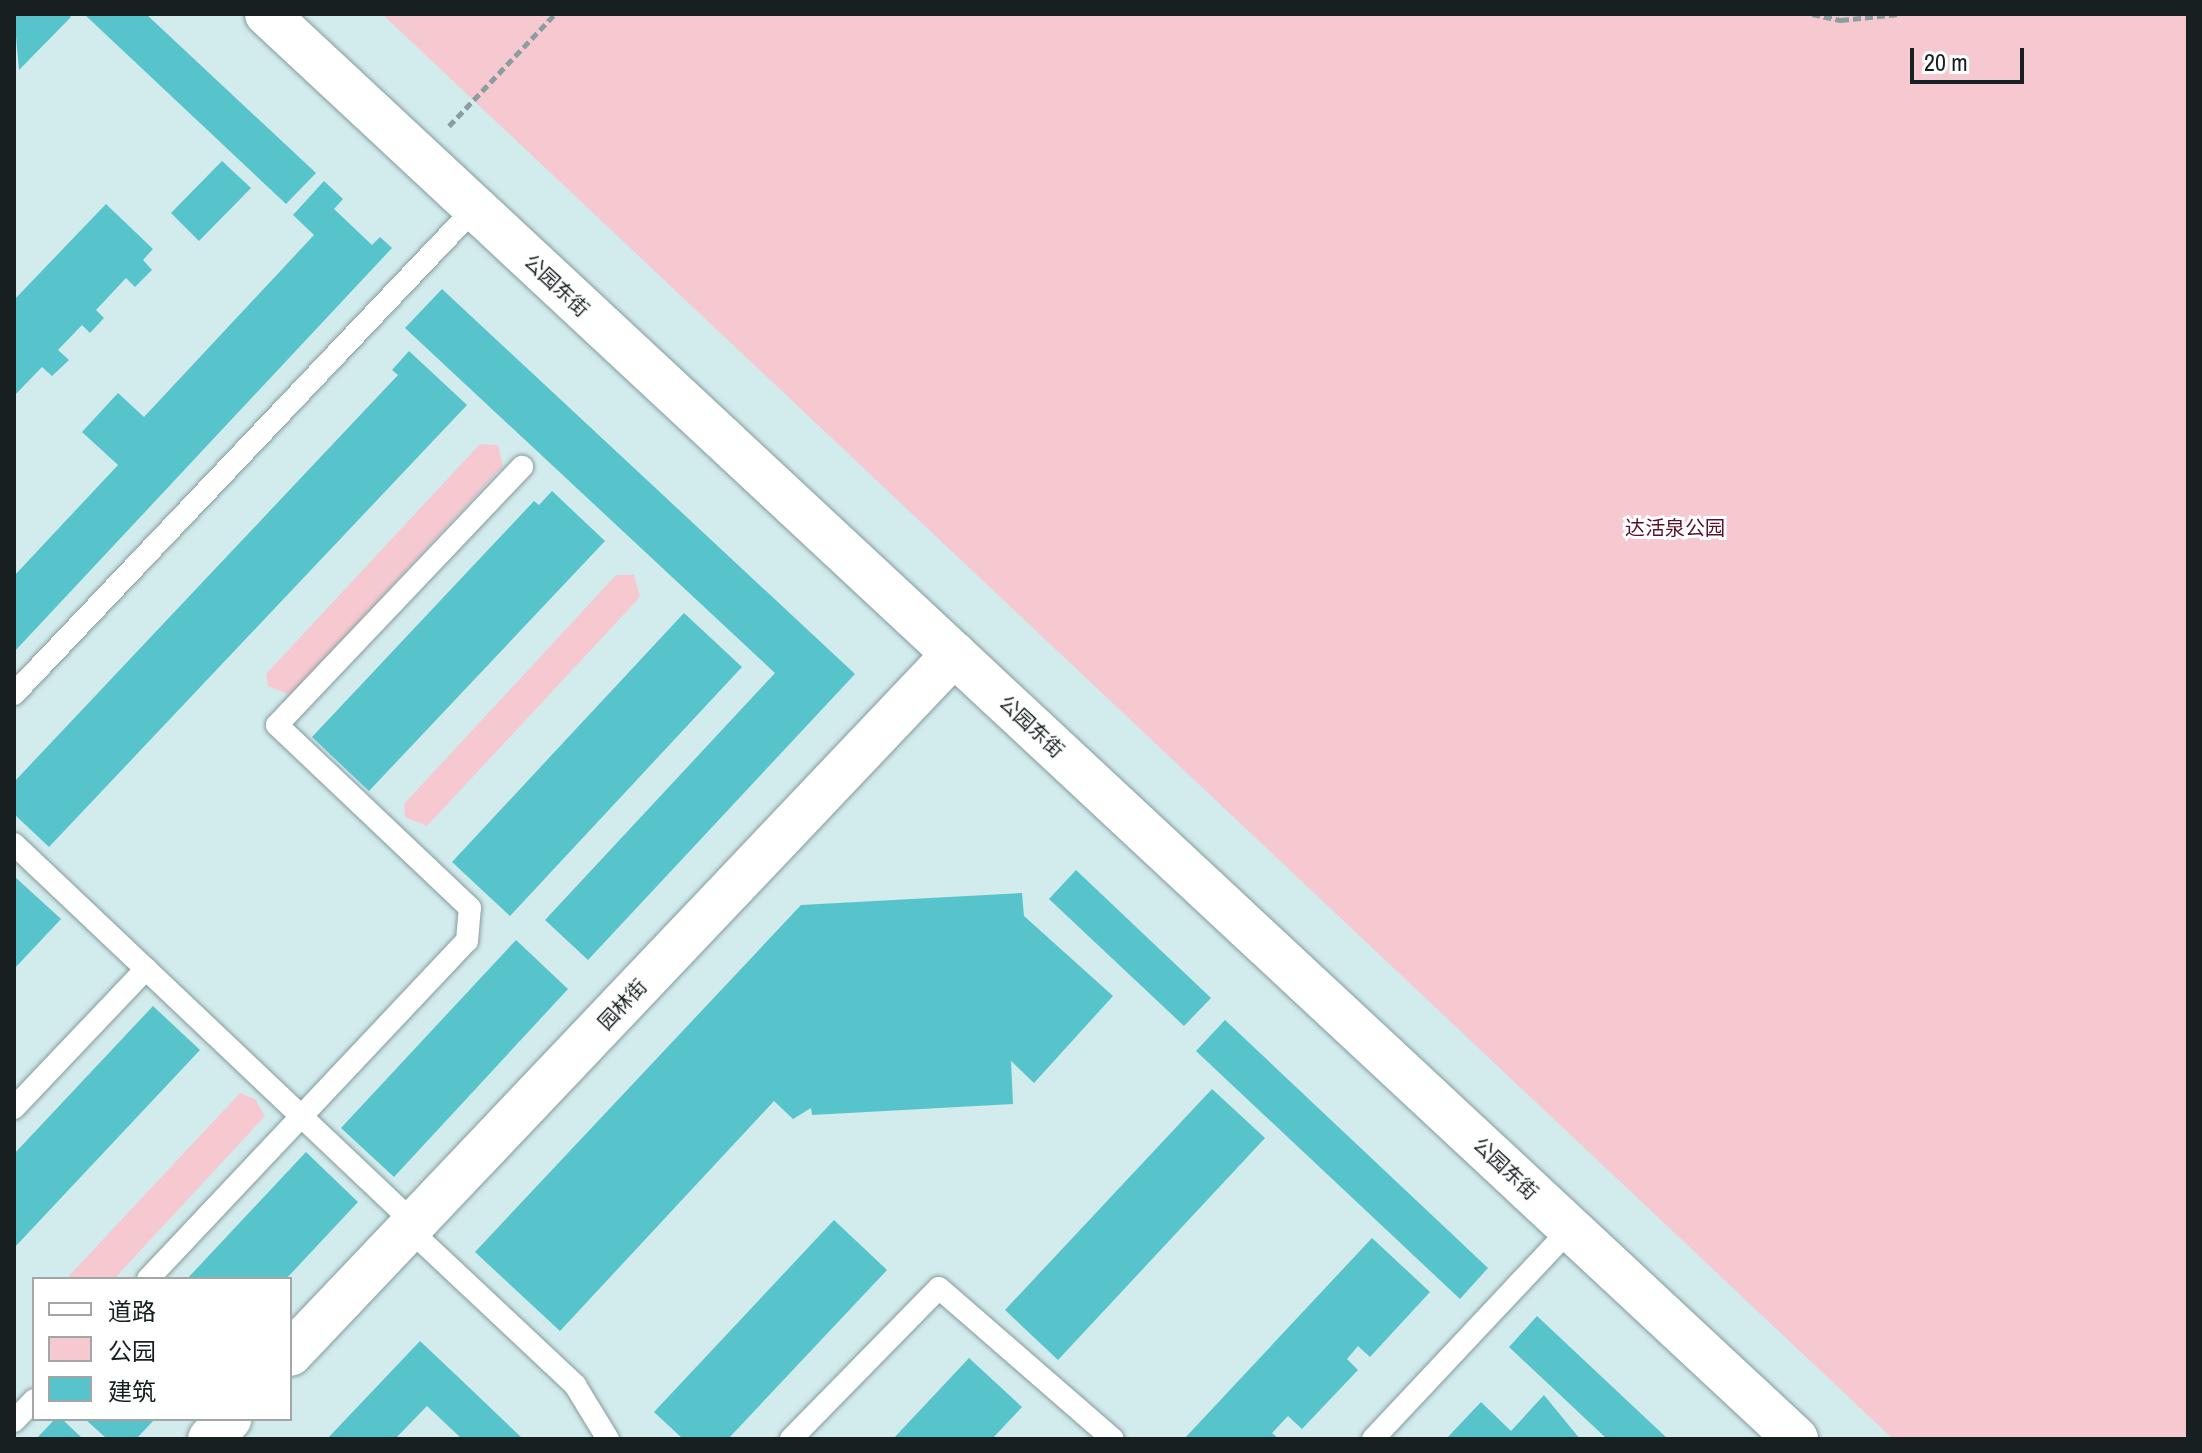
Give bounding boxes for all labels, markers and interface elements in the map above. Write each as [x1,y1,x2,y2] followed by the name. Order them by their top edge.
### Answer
[1914,32,2028,82] scale bar
[1924,46,1968,78] text: 20 m
[520,249,594,321] street label: 公园东街
[1625,515,1725,539] park label: 达活泉公园
[995,690,1069,762] street label: 公园东街
[593,974,651,1034] street label: 园林街
[1469,1132,1543,1204] street label: 公园东街
[32,1277,292,1421] legend
[108,1295,156,1327] text: 道路
[108,1335,156,1367] text: 公园
[108,1375,156,1407] text: 建筑

